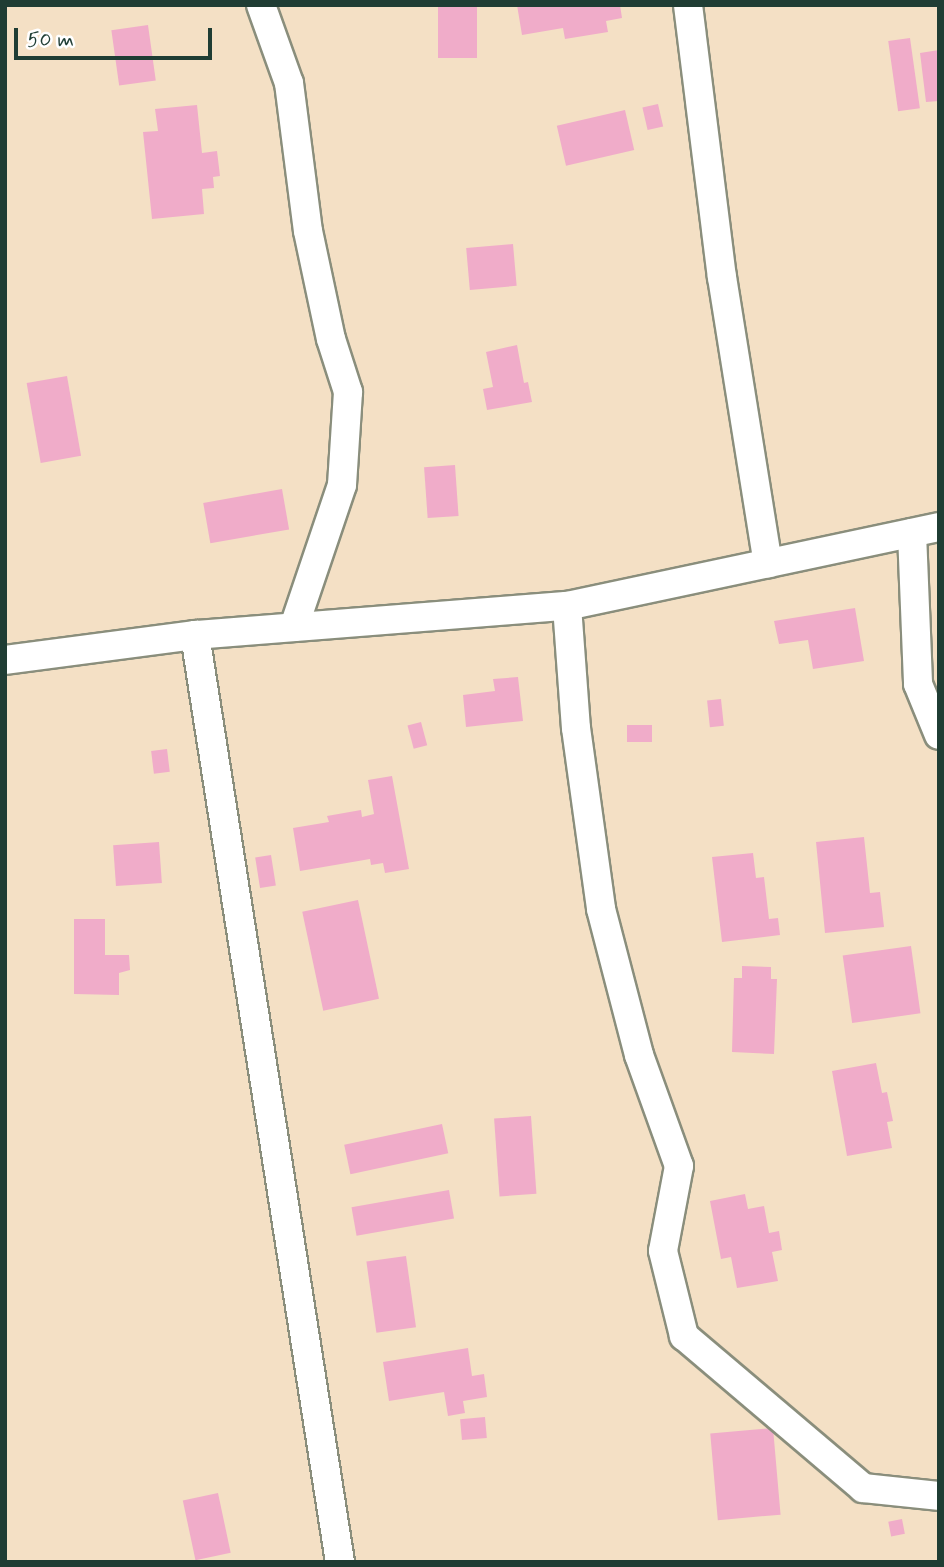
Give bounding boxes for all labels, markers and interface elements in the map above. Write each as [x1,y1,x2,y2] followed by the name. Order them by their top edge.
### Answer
[18,14,215,58] scale bar
[27,26,74,54] text: 50 m

